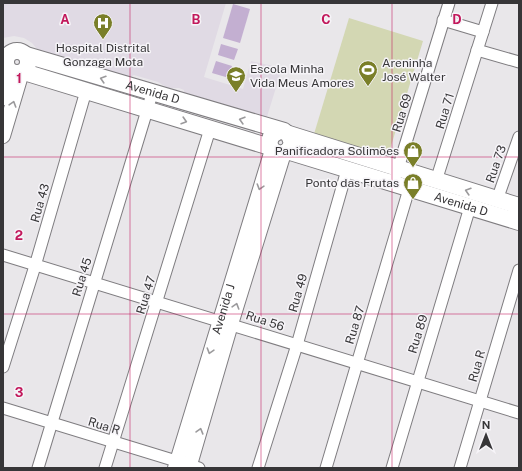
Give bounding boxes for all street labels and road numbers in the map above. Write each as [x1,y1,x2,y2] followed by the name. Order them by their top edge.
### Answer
[124,78,181,107] street label: Avenida D
[433,91,457,131] street label: Rua 71
[390,92,414,134] street label: Rua 69
[483,143,509,185] street label: Rua 73
[28,182,52,224] street label: Rua 43
[432,189,490,219] street label: Avenida D
[70,256,95,298] street label: Rua 45
[286,272,310,314] street label: Rua 49
[134,274,158,316] street label: Rua 47
[209,282,238,336] street label: Avenida J
[343,304,367,346] street label: Rua 87
[244,308,286,334] street label: Rua 56
[405,313,431,355] street label: Rua 89
[466,348,488,384] street label: Rua R
[86,415,122,437] street label: Rua R

